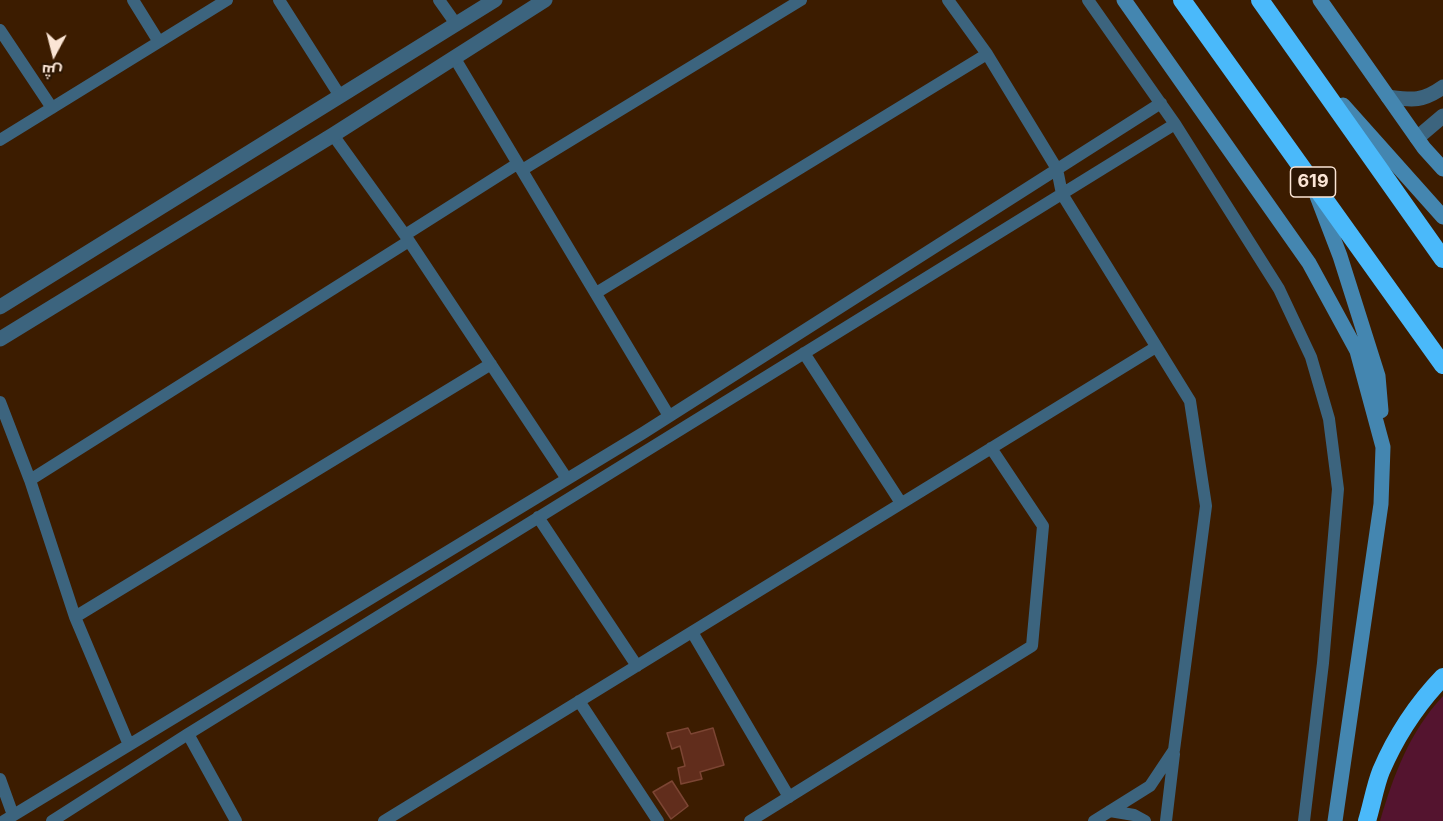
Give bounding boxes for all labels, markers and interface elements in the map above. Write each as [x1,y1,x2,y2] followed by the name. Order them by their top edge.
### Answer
[24,24,84,84] north arrow
[40,61,63,83] text: ش
[1290,167,1336,197] road number: 619

